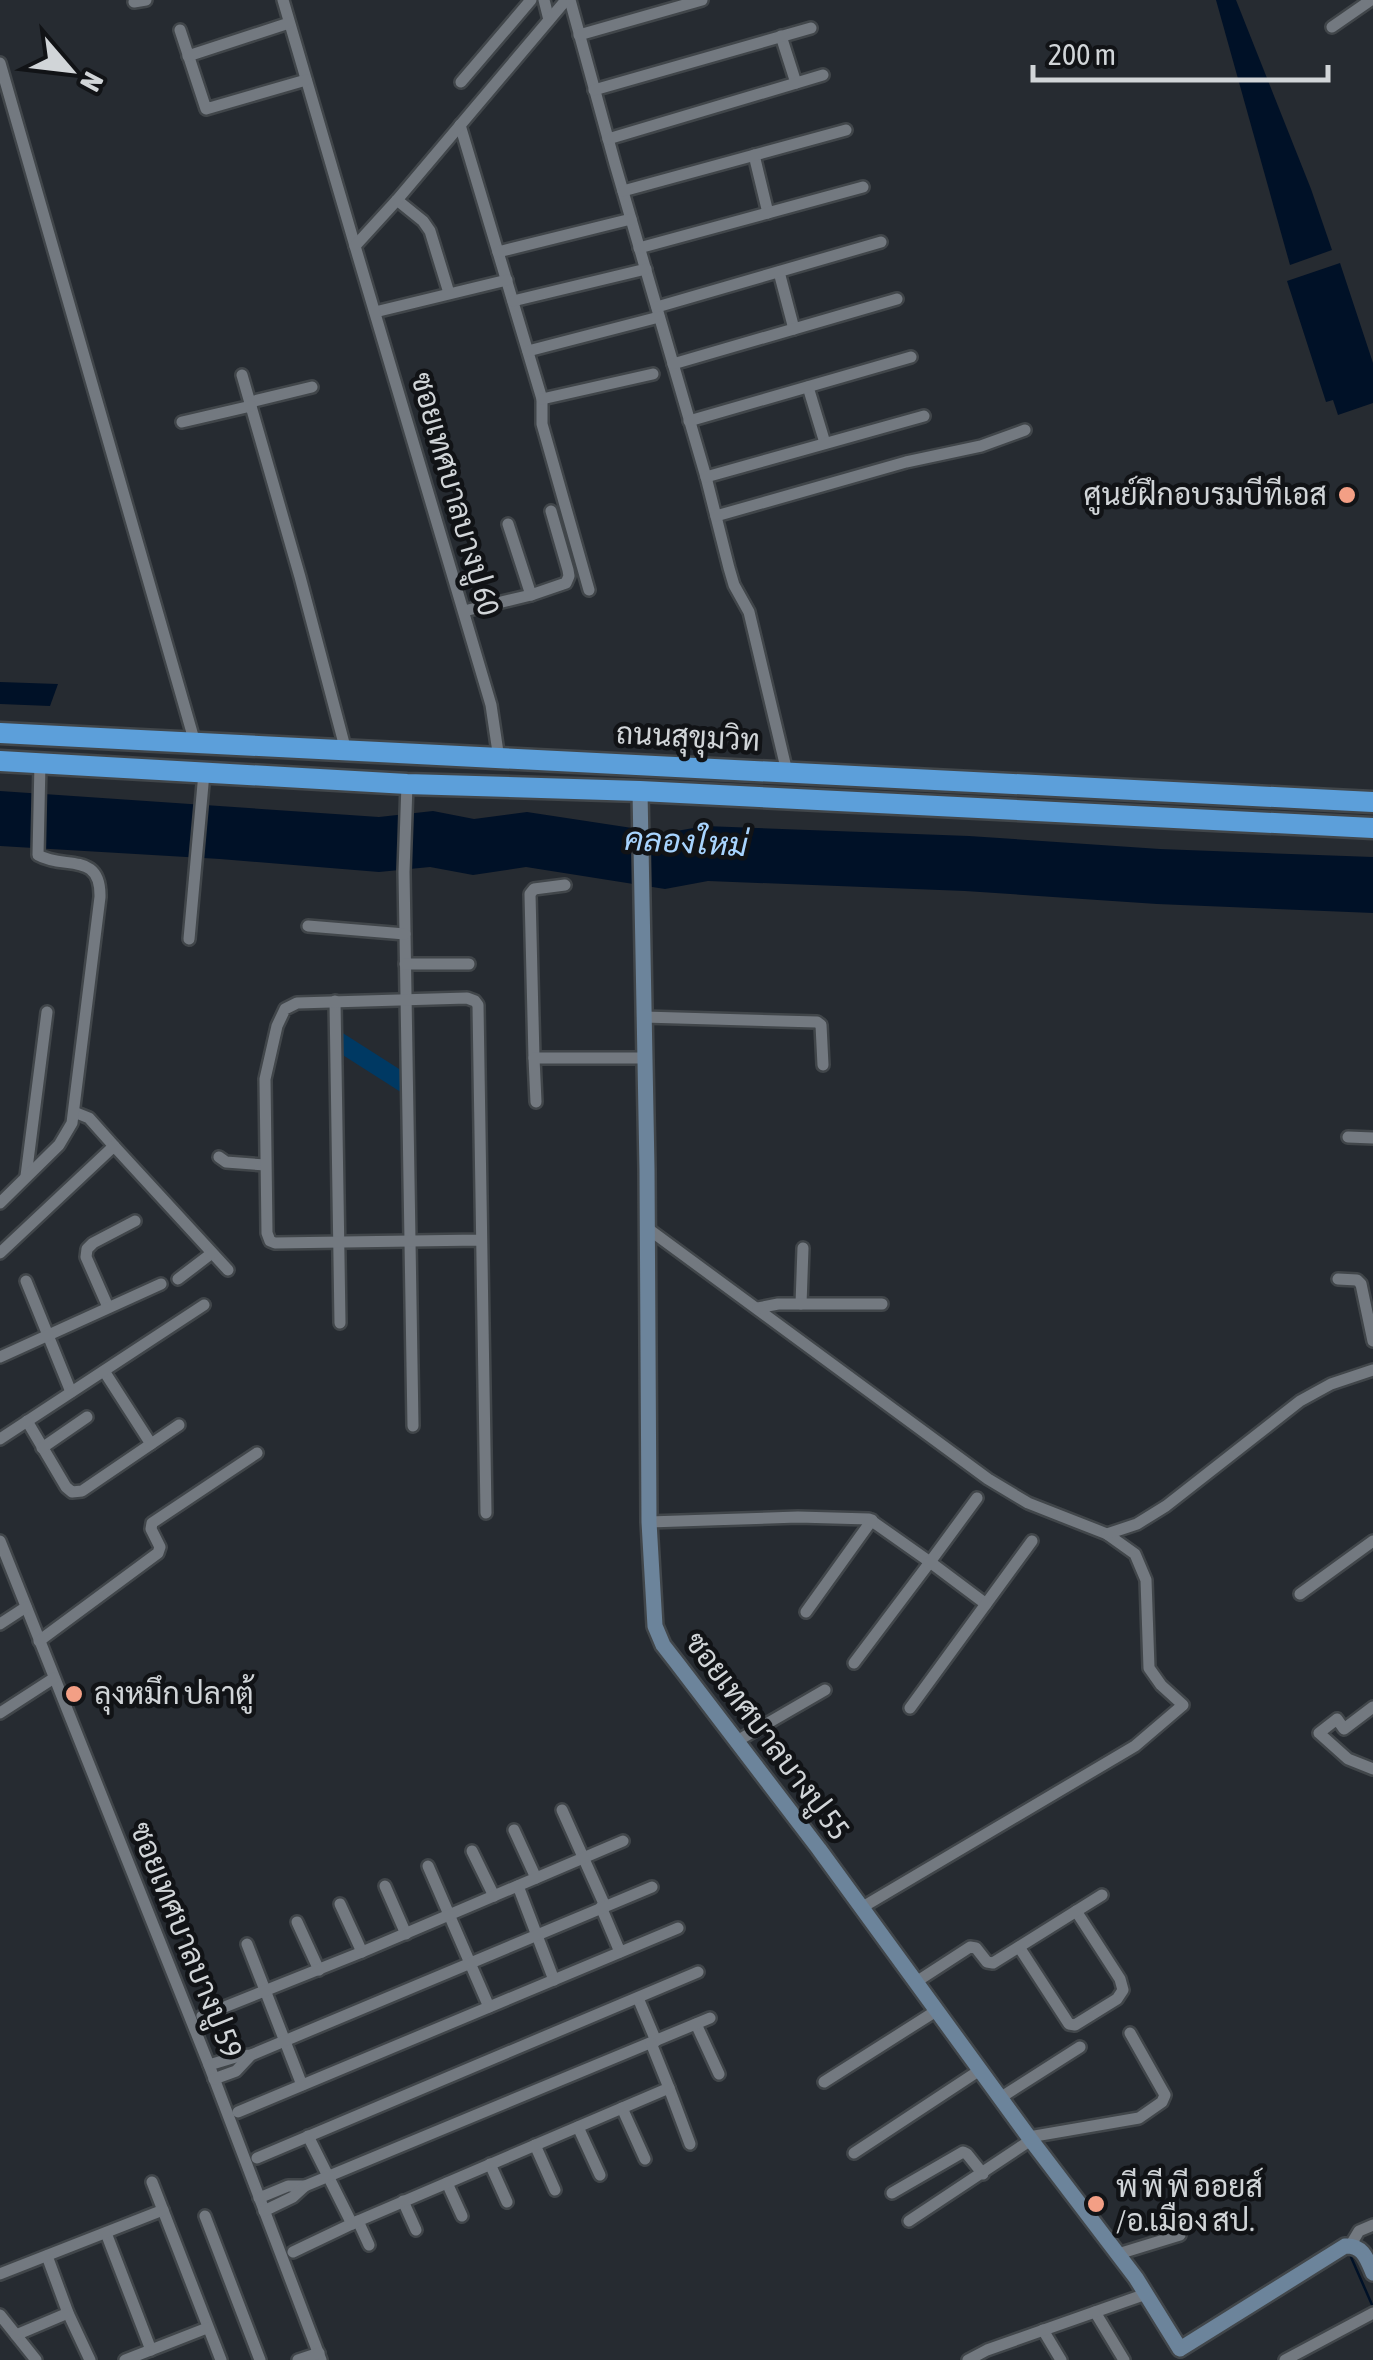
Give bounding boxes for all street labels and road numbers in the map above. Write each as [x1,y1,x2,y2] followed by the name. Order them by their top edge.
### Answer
[401,368,507,620] street label: ซอยเทศบาลบางปู 60
[615,715,761,762] street label: ถนนสุขุมวิท
[675,1625,857,1848] street label: ซอยเทศบาลบางปู 55
[120,1817,250,2064] street label: ซอยเทศบาลบางปู 59

